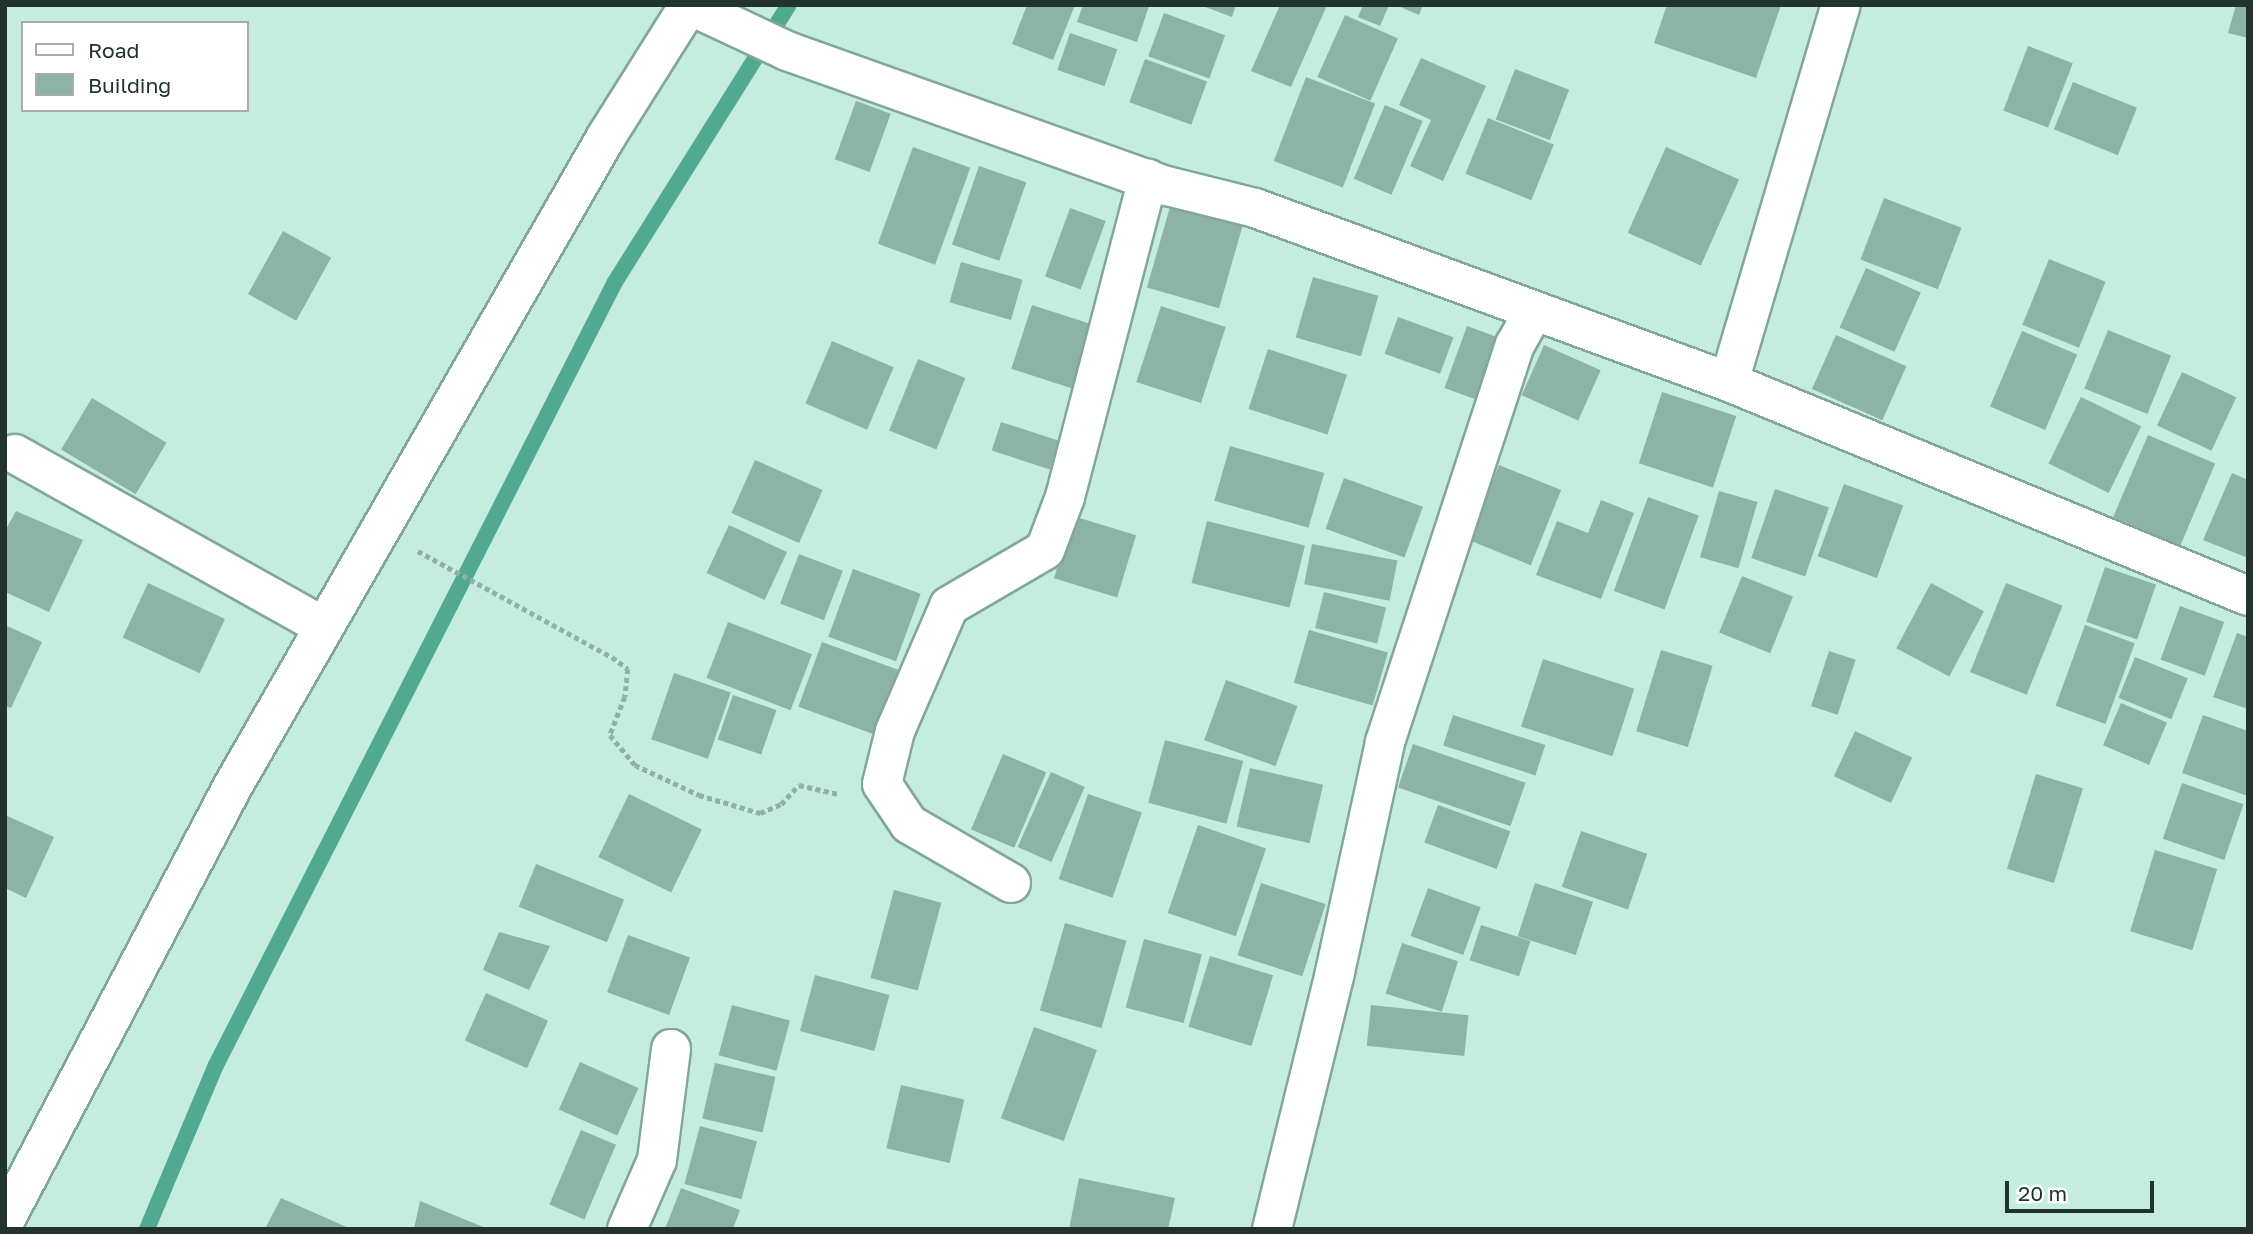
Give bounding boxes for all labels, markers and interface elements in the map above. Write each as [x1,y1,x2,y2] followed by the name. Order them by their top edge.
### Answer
[21,21,248,112] legend
[88,37,139,63] text: Road
[88,72,171,98] text: Building
[2008,1168,2157,1212] scale bar
[2018,1180,2067,1206] text: 20 m

